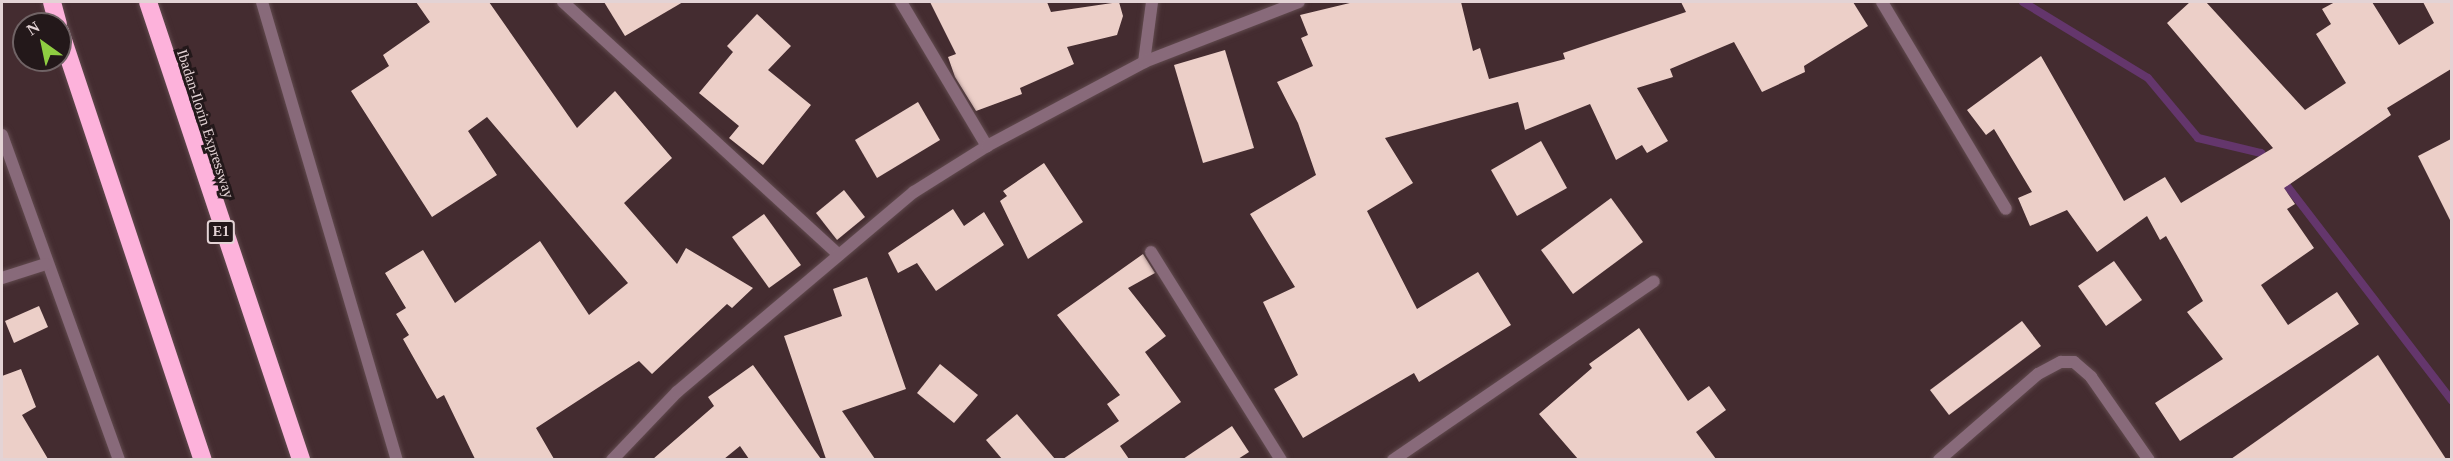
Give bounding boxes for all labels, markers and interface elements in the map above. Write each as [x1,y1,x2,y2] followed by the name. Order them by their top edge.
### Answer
[12,12,72,72] north arrow
[24,18,42,38] text: N
[172,47,238,201] street label: Ibadan-Ilorin Expressway
[206,221,236,243] road number: E1

